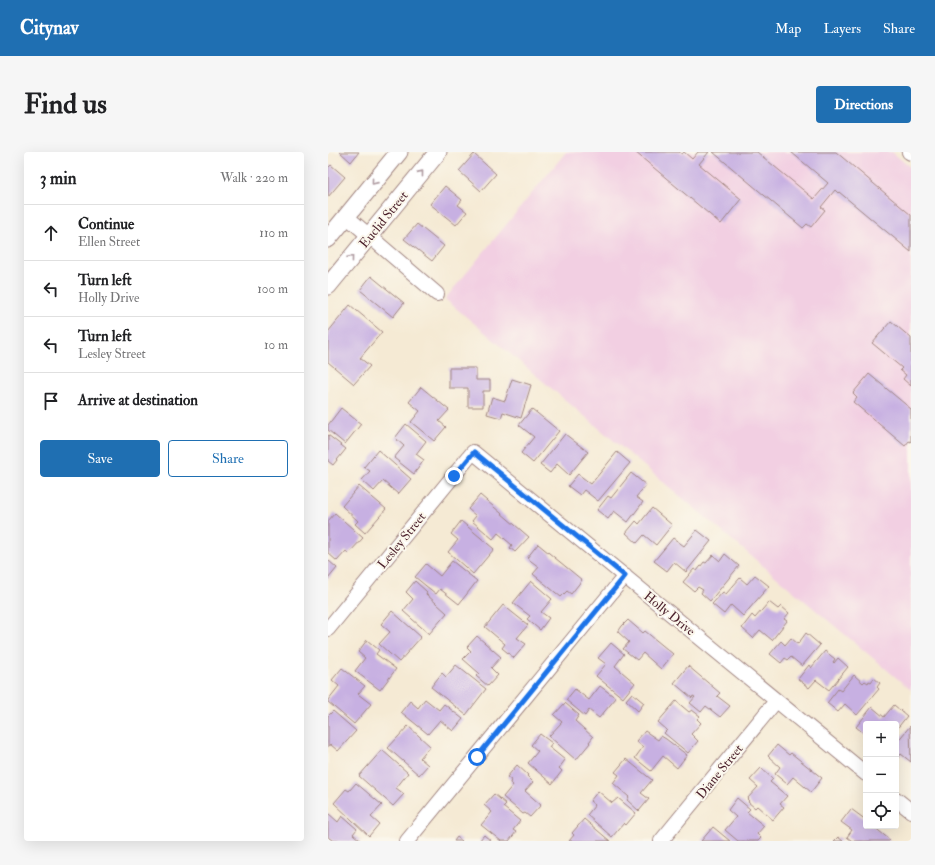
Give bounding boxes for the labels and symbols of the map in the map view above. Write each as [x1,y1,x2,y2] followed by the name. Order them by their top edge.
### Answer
[416,170,423,178] one-way arrow
[372,178,379,185] one-way arrow
[356,188,412,251] street label: Euclid Street
[347,255,354,262] one-way arrow
[445,467,463,485] route end
[374,509,430,573] street label: Lesley Street
[640,588,699,640] street label: Holly Drive
[693,741,747,802] street label: Diane Street
[468,748,486,766] route start

